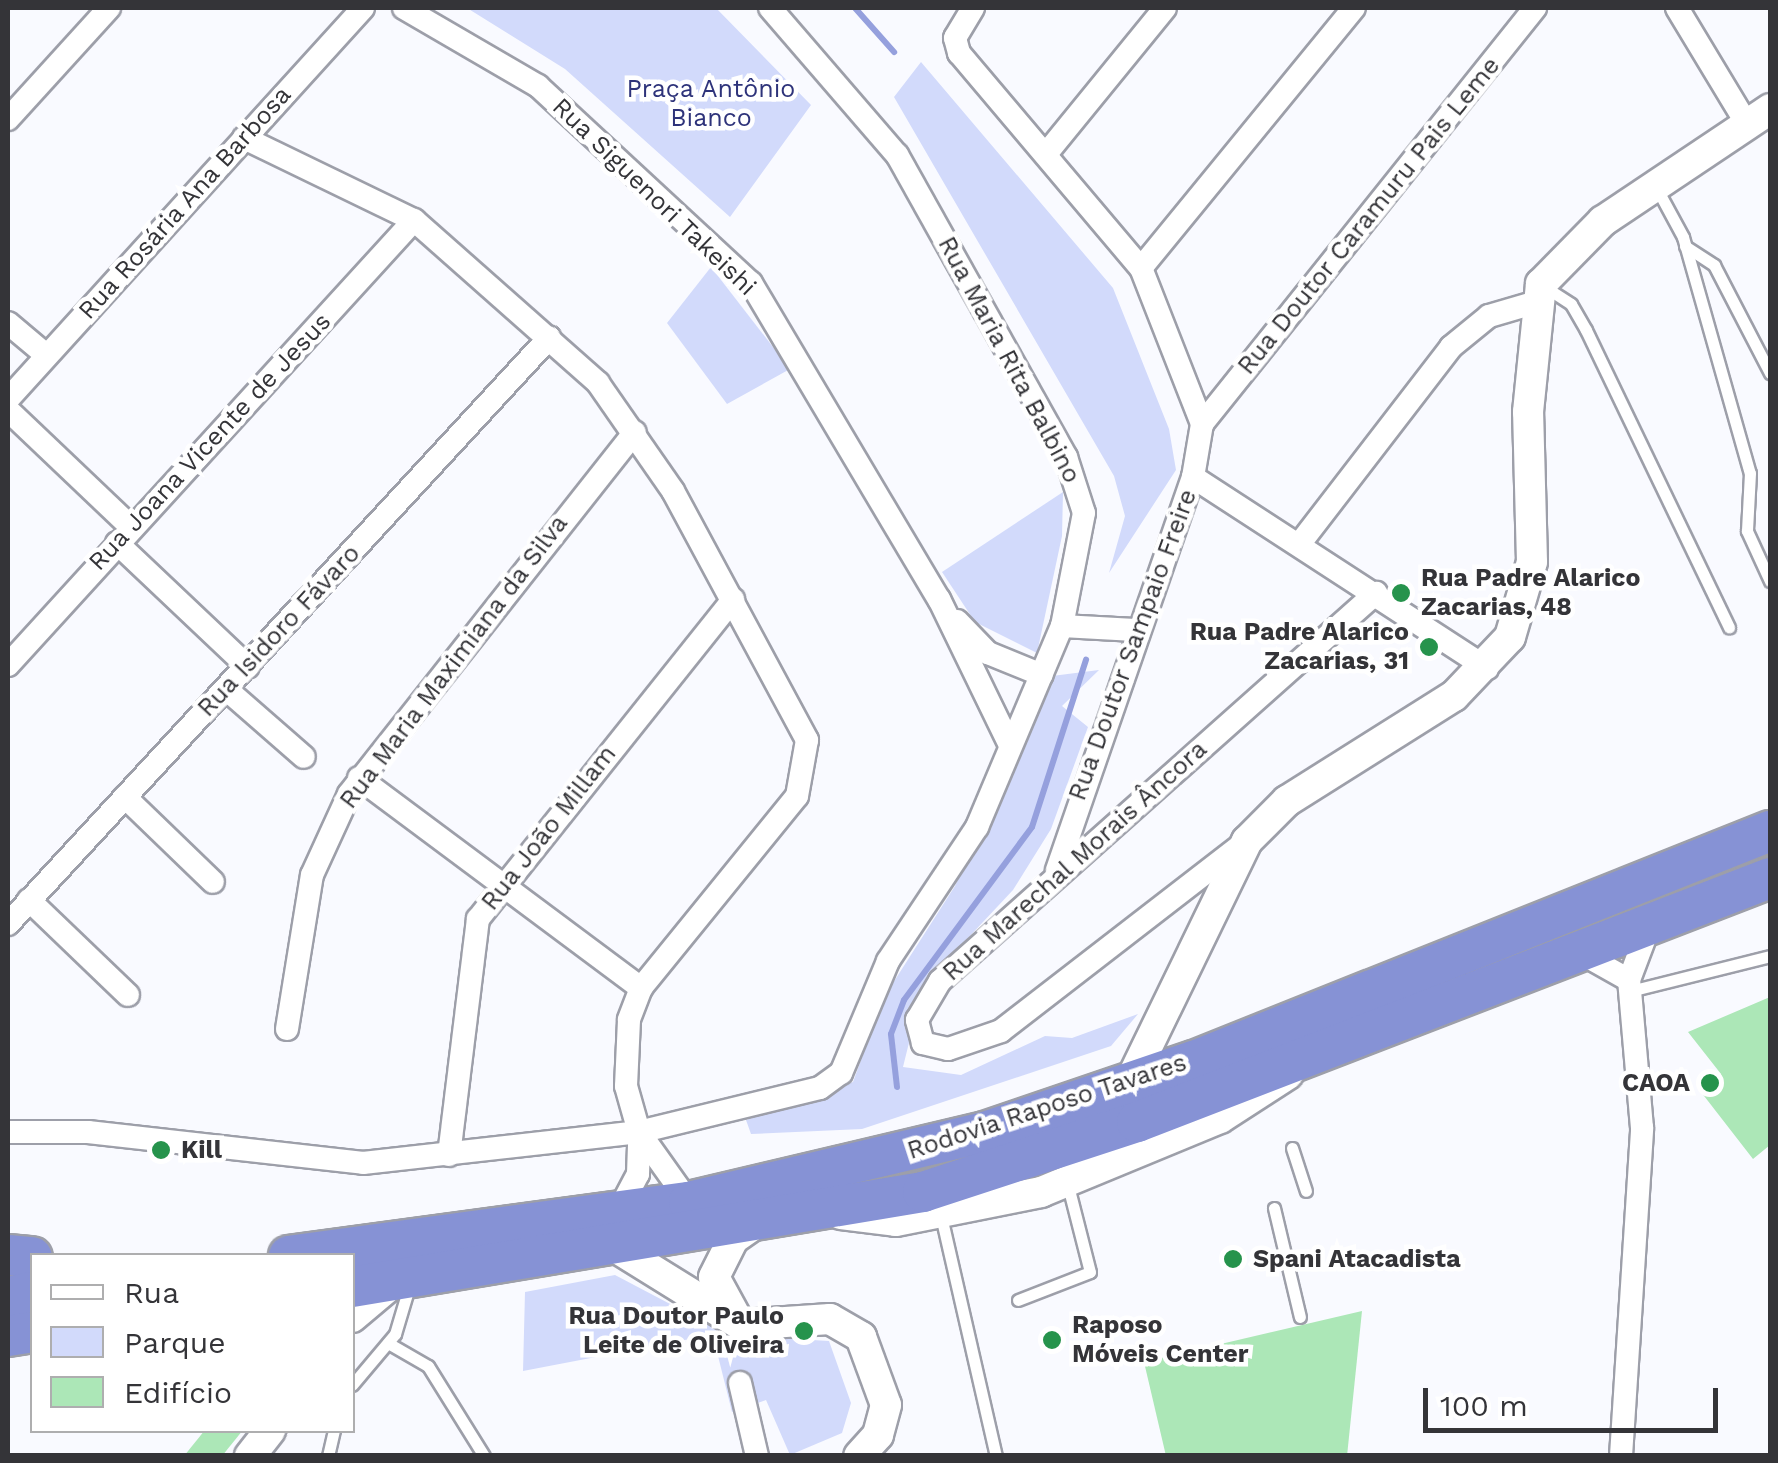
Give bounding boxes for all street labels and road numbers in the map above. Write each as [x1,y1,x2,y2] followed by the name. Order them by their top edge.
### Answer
[1231,51,1507,381] street label: Rua Doutor Caramuru Pais Leme
[72,79,298,327] street label: Rua Rosária Ana Barbosa
[545,91,763,303] street label: Rua Siguenori Takeishi
[931,231,1087,489] street label: Rua Maria Rita Balbino
[82,306,338,578] street label: Rua Joana Vicente de Jesus
[1062,485,1204,805] street label: Rua Doutor Sampaio Freire
[333,508,575,816] street label: Rua Maria Maximiana da Silva
[191,539,367,723] street label: Rua Isidoro Fávaro
[936,734,1214,988] street label: Rua Marechal Morais Âncora
[475,739,623,917] street label: Rua João Millam
[903,1047,1191,1167] street label: Rodovia Raposo Tavares

